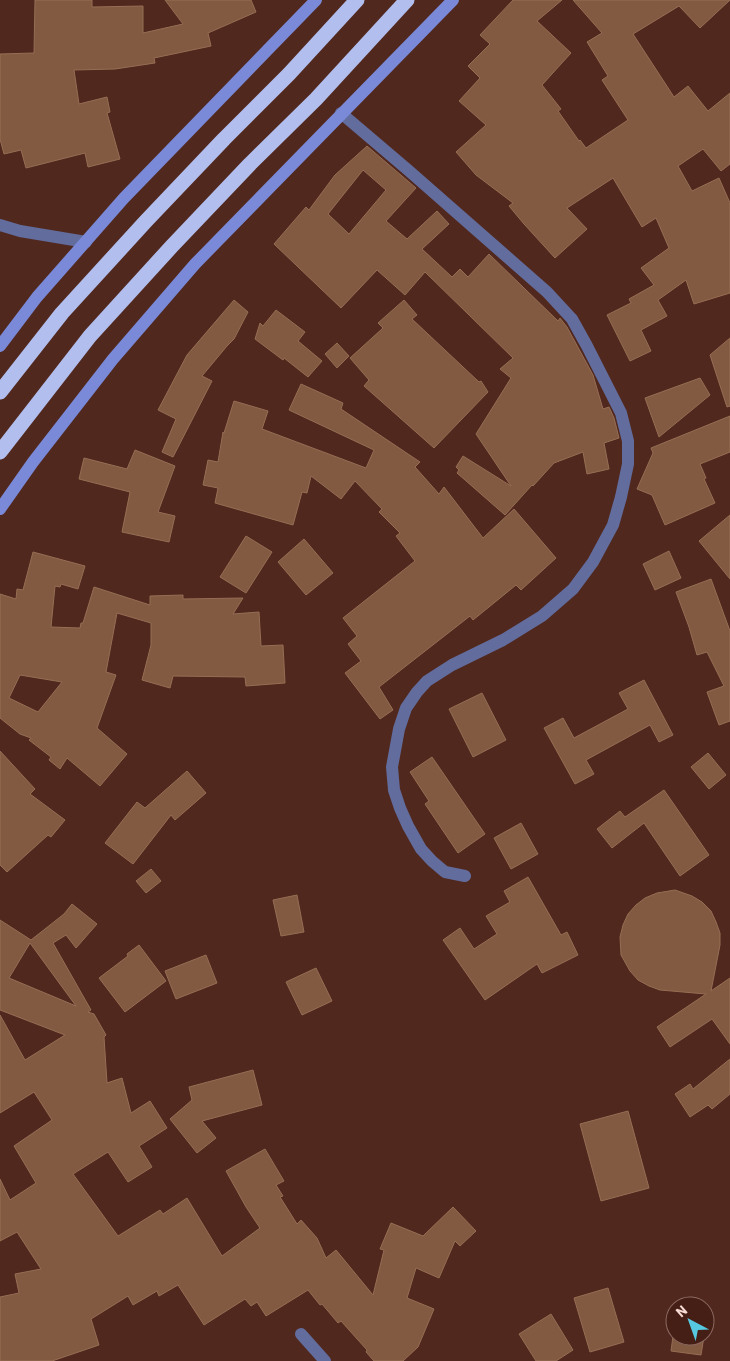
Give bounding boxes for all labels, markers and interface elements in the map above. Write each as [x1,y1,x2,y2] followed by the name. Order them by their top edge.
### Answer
[665,1296,715,1346] north arrow
[672,1301,690,1320] text: N

